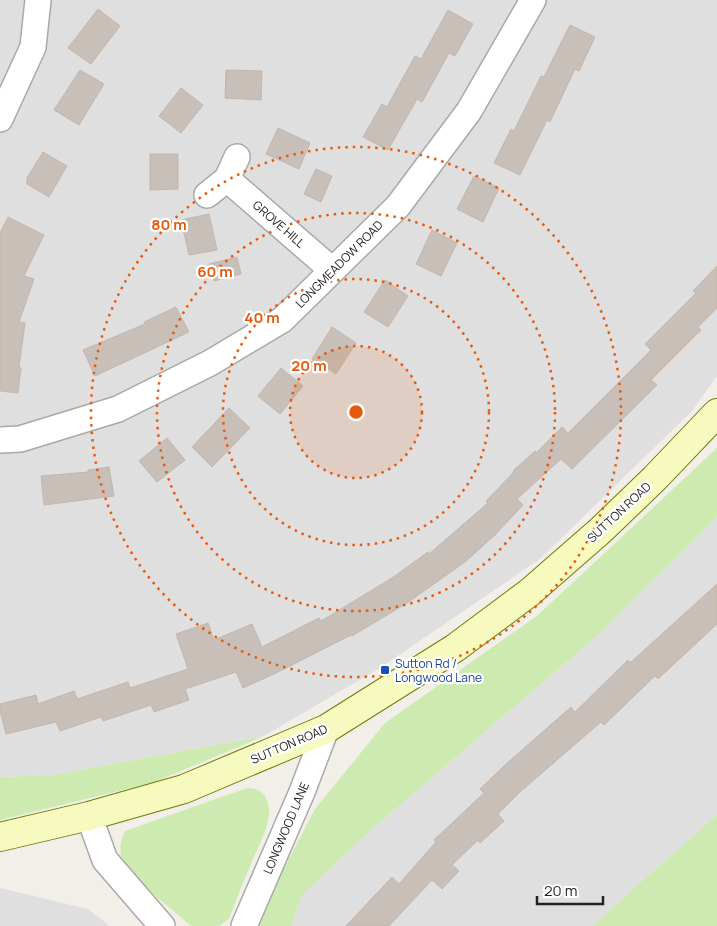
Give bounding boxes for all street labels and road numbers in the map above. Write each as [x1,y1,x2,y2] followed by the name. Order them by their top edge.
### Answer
[249,197,309,251] street label: GROVE HILL
[291,216,387,312] street label: LONGMEADOW ROAD
[583,478,655,546] street label: SUTTON ROAD
[248,720,330,768] street label: SUTTON ROAD
[259,779,313,877] street label: LONGWOOD LANE

